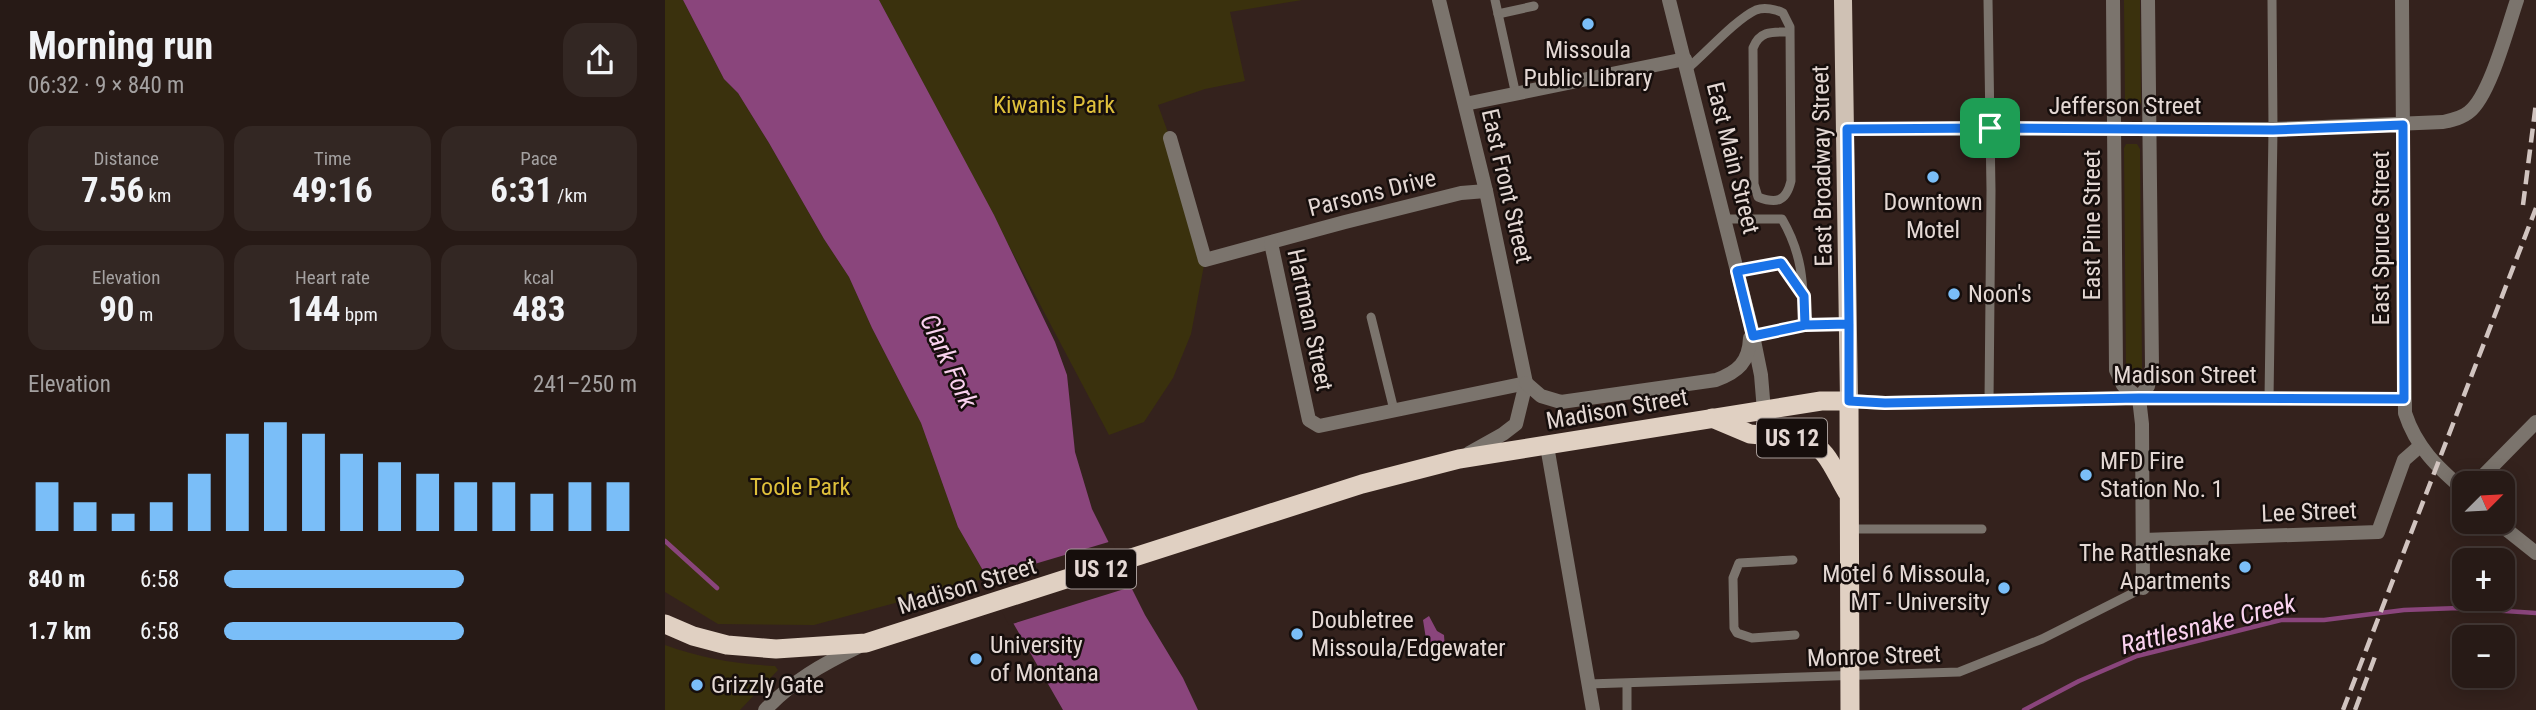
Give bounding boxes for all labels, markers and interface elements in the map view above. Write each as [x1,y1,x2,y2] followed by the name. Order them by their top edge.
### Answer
[1580,16,1596,32] marker: Missoula Public Library
[563,23,637,97] button: share
[28,24,213,68] text: Morning run
[1524,36,1652,92] place label: Missoula Public Library
[1806,65,1838,267] street label: East Broadway Street
[28,72,184,99] text: 06:32 · 9 × 840 m
[1701,79,1765,237] street label: East Main Street
[993,91,1115,119] park label: Kiwanis Park
[2049,92,2201,120] street label: Jefferson Street
[1960,98,2020,158] pin
[1476,106,1538,266] street label: East Front Street
[1971,109,2009,147] icon: arrive
[93,147,159,170] text: Distance
[314,147,351,170] text: Time
[520,147,557,170] text: Pace
[2078,150,2106,300] street label: East Pine Street
[2367,151,2395,325] street label: East Spruce Street
[1305,164,1439,222] street label: Parsons Drive
[1925,169,1941,185] marker: Downtown Motel
[81,170,144,211] text: 7.56
[292,170,373,211] text: 49:16
[490,170,553,211] text: 6:31
[144,184,171,207] text: km
[553,184,587,207] text: /km
[1883,188,1983,244] place label: Downtown Motel
[1281,247,1339,393] street label: Hartman Street
[92,266,160,289] text: Elevation
[295,266,370,289] text: Heart rate
[524,266,554,289] text: kcal
[1968,280,2032,308] place label: Noon's
[1946,286,1962,302] marker: Noon's
[99,289,135,330] text: 90
[287,289,340,330] text: 144
[512,289,565,330] text: 483
[135,303,153,326] text: m
[340,303,378,326] text: bpm
[914,309,984,414] water label: Clark Fork
[2113,361,2257,389] street label: Madison Street
[28,371,111,398] text: Elevation
[533,371,637,398] text: 241–250 m
[1544,383,1690,435] street label: Madison Street
[1757,418,1827,458] road number: US 12
[2100,447,2223,503] place label: MFD Fire Station No. 1
[2078,467,2094,483] marker: MFD Fire Station No. 1
[2452,471,2515,534] north arrow
[2452,471,2515,688] map controls
[750,473,850,501] park label: Toole Park
[2261,496,2357,528] street label: Lee Street
[2079,539,2231,595] place label: The Rattlesnake Apartments
[2452,548,2515,611] button: +
[1066,550,1136,589] road number: US 12
[894,552,1040,620] street label: Madison Street
[2237,559,2253,575] marker: The Rattlesnake Apartments
[1822,560,1990,616] place label: Motel 6 Missoula, MT - University
[28,566,85,593] text: 840 m
[140,566,179,593] text: 6:58
[1996,580,2012,596] marker: Motel 6 Missoula, MT - University
[2117,588,2299,660] water label: Rattlesnake Creek
[1311,606,1506,662] place label: Doubletree Missoula/Edgewater
[28,618,91,645] text: 1.7 km
[140,618,179,645] text: 6:58
[2452,625,2515,688] button: −
[1289,626,1305,642] marker: Doubletree Missoula/Edgewater
[990,631,1099,687] place label: University of Montana
[1807,640,1941,672] street label: Monroe Street
[968,651,984,667] marker: University of Montana
[711,671,824,699] place label: Grizzly Gate
[689,677,705,693] marker: Grizzly Gate

